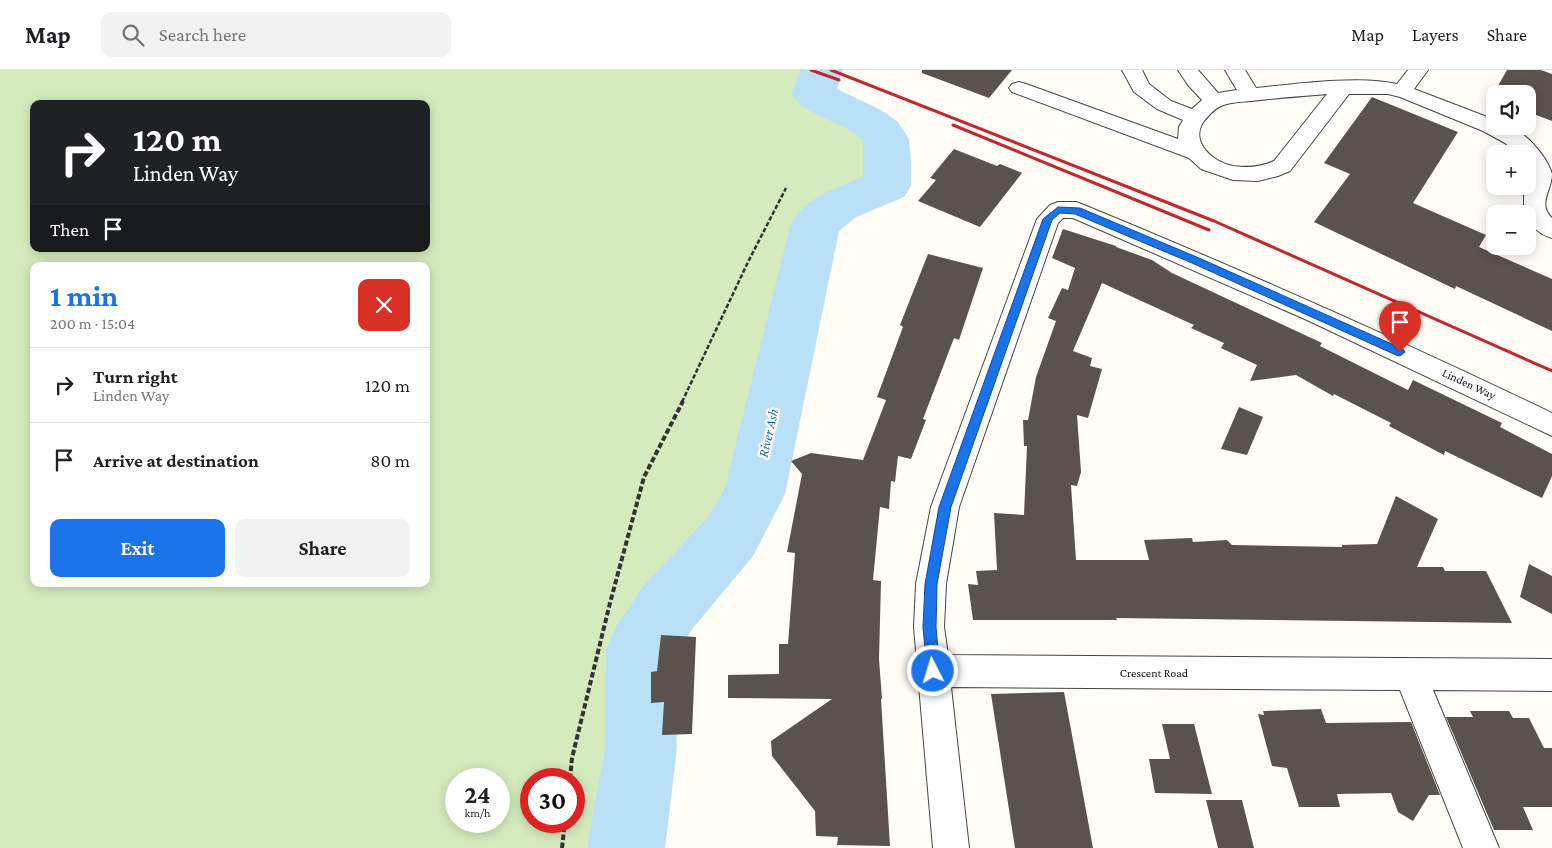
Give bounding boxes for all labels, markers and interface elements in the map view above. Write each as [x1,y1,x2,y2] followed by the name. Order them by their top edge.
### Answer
[101,12,451,57] search box
[25,21,71,48] text: Map
[119,21,147,49] icon: search
[159,24,246,45] text: Search here
[1351,25,1384,45] text: Map
[1412,25,1459,45] text: Layers
[1487,25,1527,45] text: Share
[1486,85,1536,255] map controls
[1486,85,1536,135] button: sound
[50,120,115,185] icon: right
[133,120,222,159] text: 120 m
[1486,145,1536,195] button: +
[133,161,238,186] text: Linden Way
[1486,205,1536,255] button: −
[99,215,127,243] icon: arrive
[50,219,89,240] text: Then
[50,279,118,312] text: 1 min
[358,279,410,331] button: close
[1379,301,1421,352] pin
[1386,308,1414,336] icon: arrive
[50,315,135,332] text: 200 m · 15:04
[93,366,178,387] text: Turn right
[1440,366,1498,403] street label: Linden Way
[50,371,78,399] icon: right
[365,375,410,396] text: 120 m
[93,387,169,404] text: Linden Way
[755,407,781,459] water label: River Ash
[50,446,78,474] icon: arrive
[93,450,259,471] text: Arrive at destination
[370,450,410,471] text: 80 m
[50,519,225,577] button: Exit
[235,519,410,577] button: Share
[906,644,958,696] position arrow
[1120,666,1189,680] street label: Crescent Road
[520,768,585,833] speed limit sign: 30
[464,781,491,808] text: 24
[465,806,490,820] text: km/h

